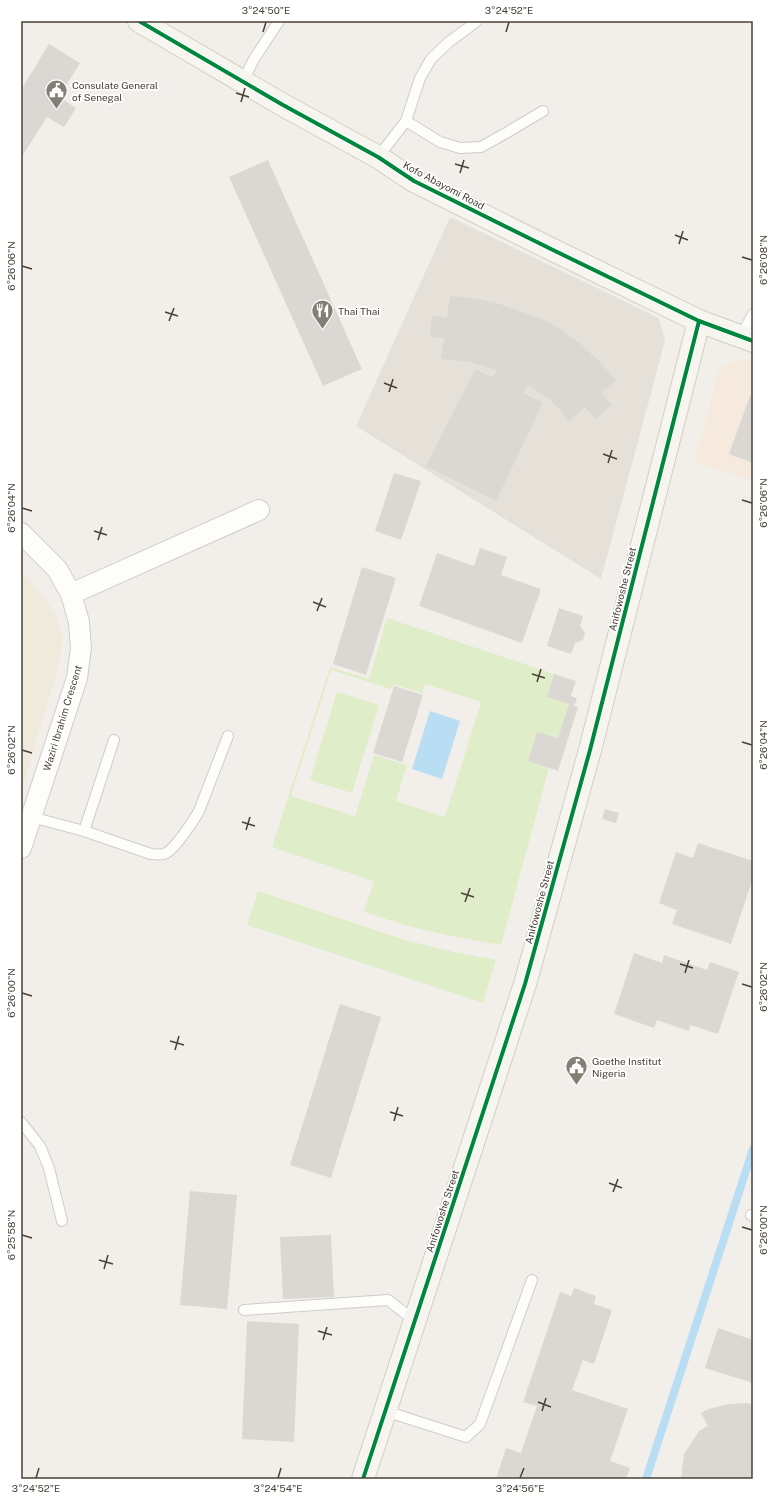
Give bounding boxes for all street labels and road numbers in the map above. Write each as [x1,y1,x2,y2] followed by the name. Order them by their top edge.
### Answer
[401,158,487,212] street label: Kofo Abayomi Road
[606,546,638,632] street label: Anifowoshe Street
[40,663,84,772] street label: Waziri Ibrahim Crescent
[522,859,556,945] street label: Anifowoshe Street
[423,1168,461,1254] street label: Anifowoshe Street

